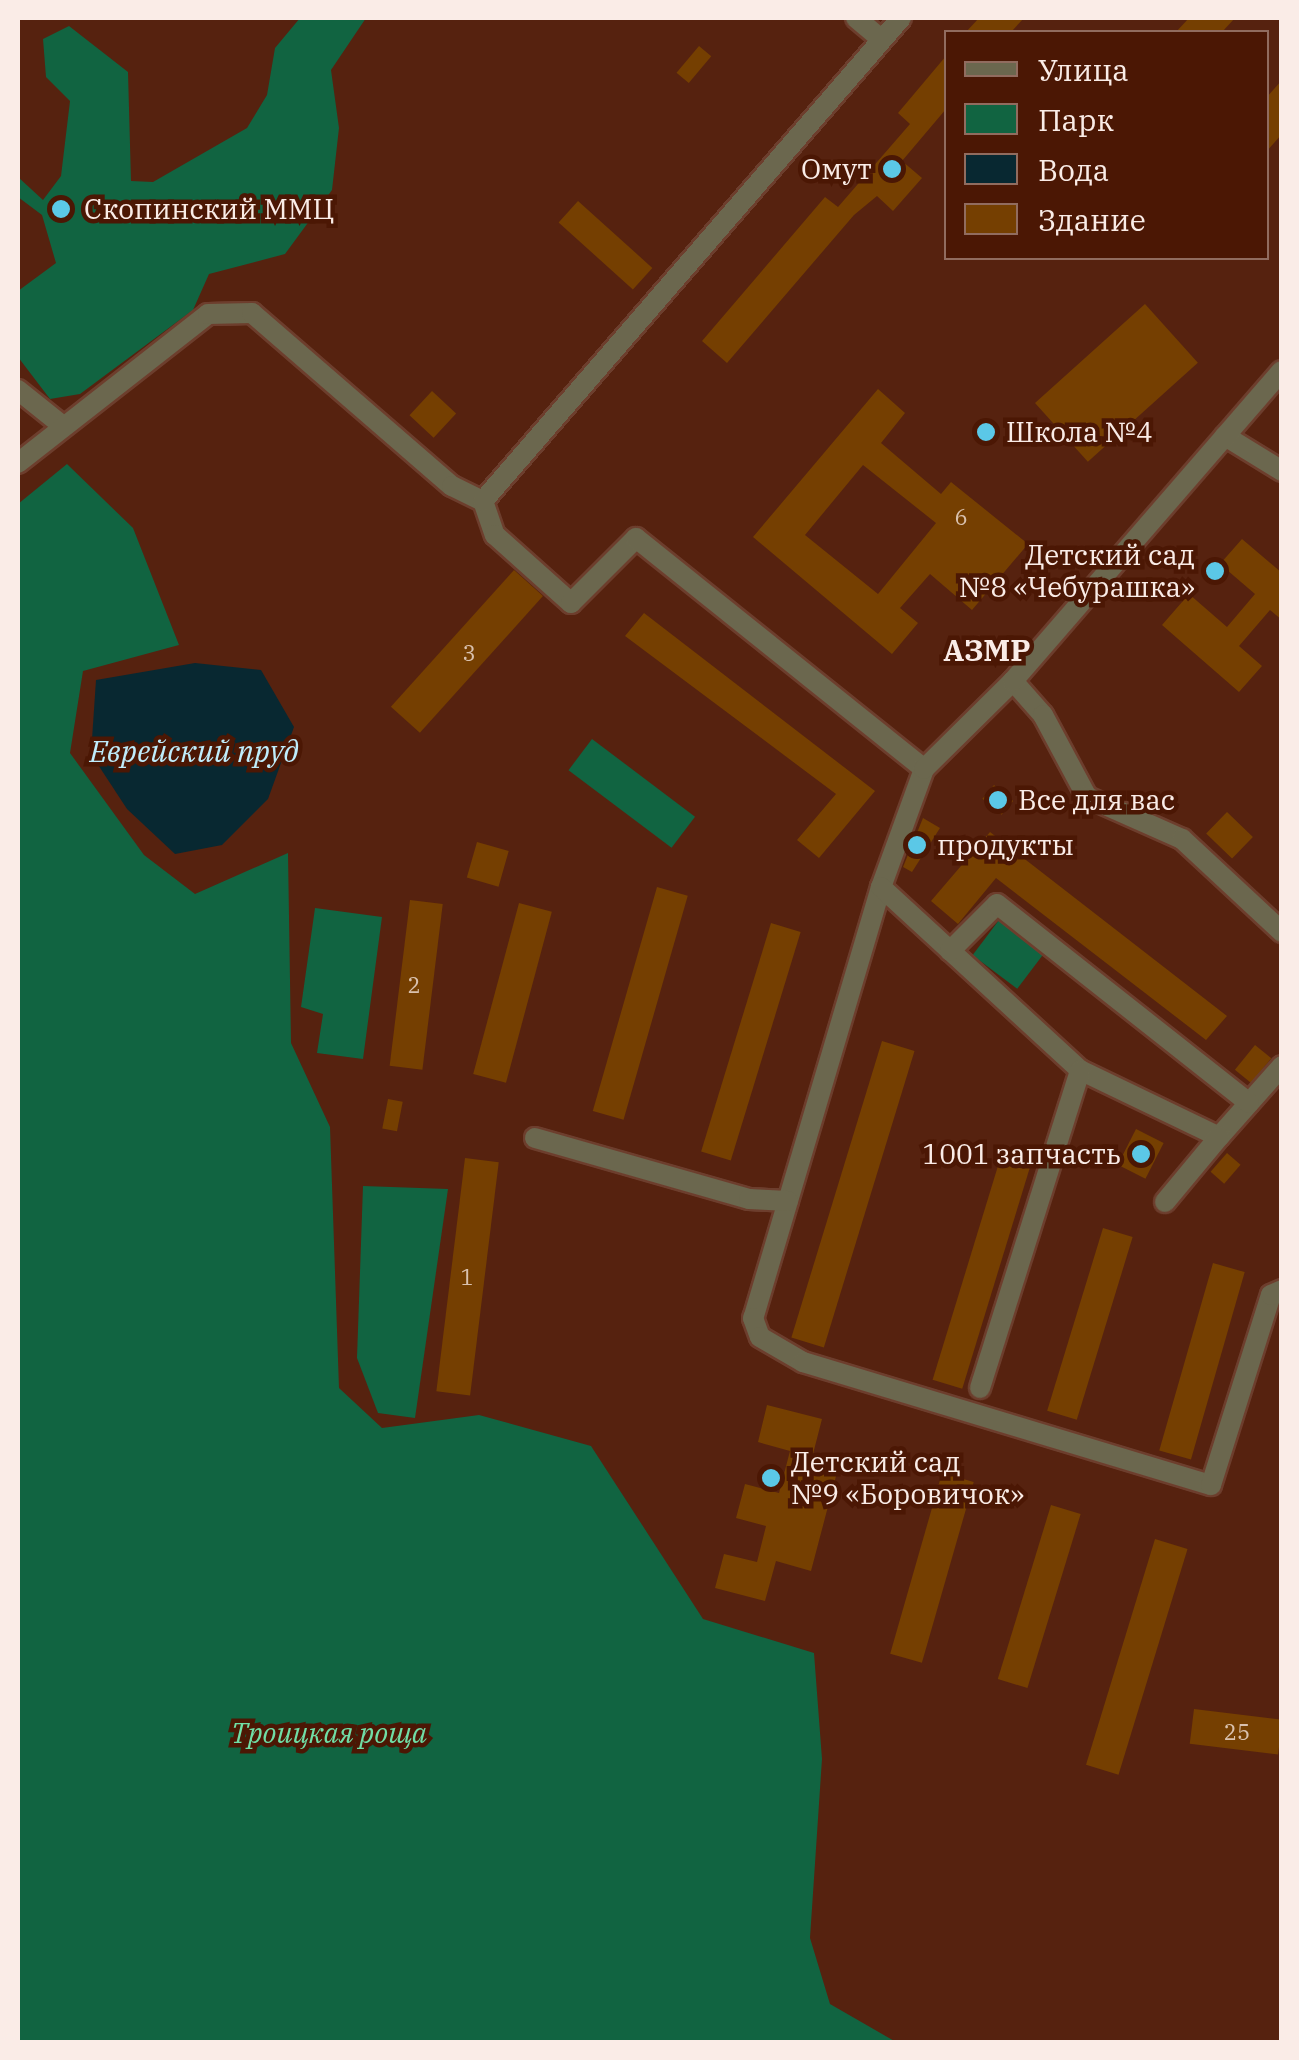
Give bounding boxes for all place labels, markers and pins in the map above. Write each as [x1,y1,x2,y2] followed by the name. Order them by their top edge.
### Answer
[801,152,872,186] place label: Омут
[881,158,903,180] marker: Омут
[84,192,334,226] place label: Скопинский ММЦ
[48,196,74,222] marker: Скопинский ММЦ
[1006,415,1153,449] place label: Школа №4
[975,421,997,443] marker: Школа №4
[959,538,1195,604] place label: Детский сад №8 «Чебурашка»
[1204,560,1226,582] marker: Детский сад №8 «Чебурашка»
[1018,783,1175,817] place label: Все для вас
[987,789,1009,811] marker: Все для вас
[937,828,1074,862] place label: продукты
[906,834,928,856] marker: продукты
[922,1137,1121,1171] place label: 1001 запчасть
[1130,1143,1152,1165] marker: 1001 запчасть
[791,1445,1024,1511] place label: Детский сад №9 «Боровичок»
[760,1467,782,1489] marker: Детский сад №9 «Боровичок»

